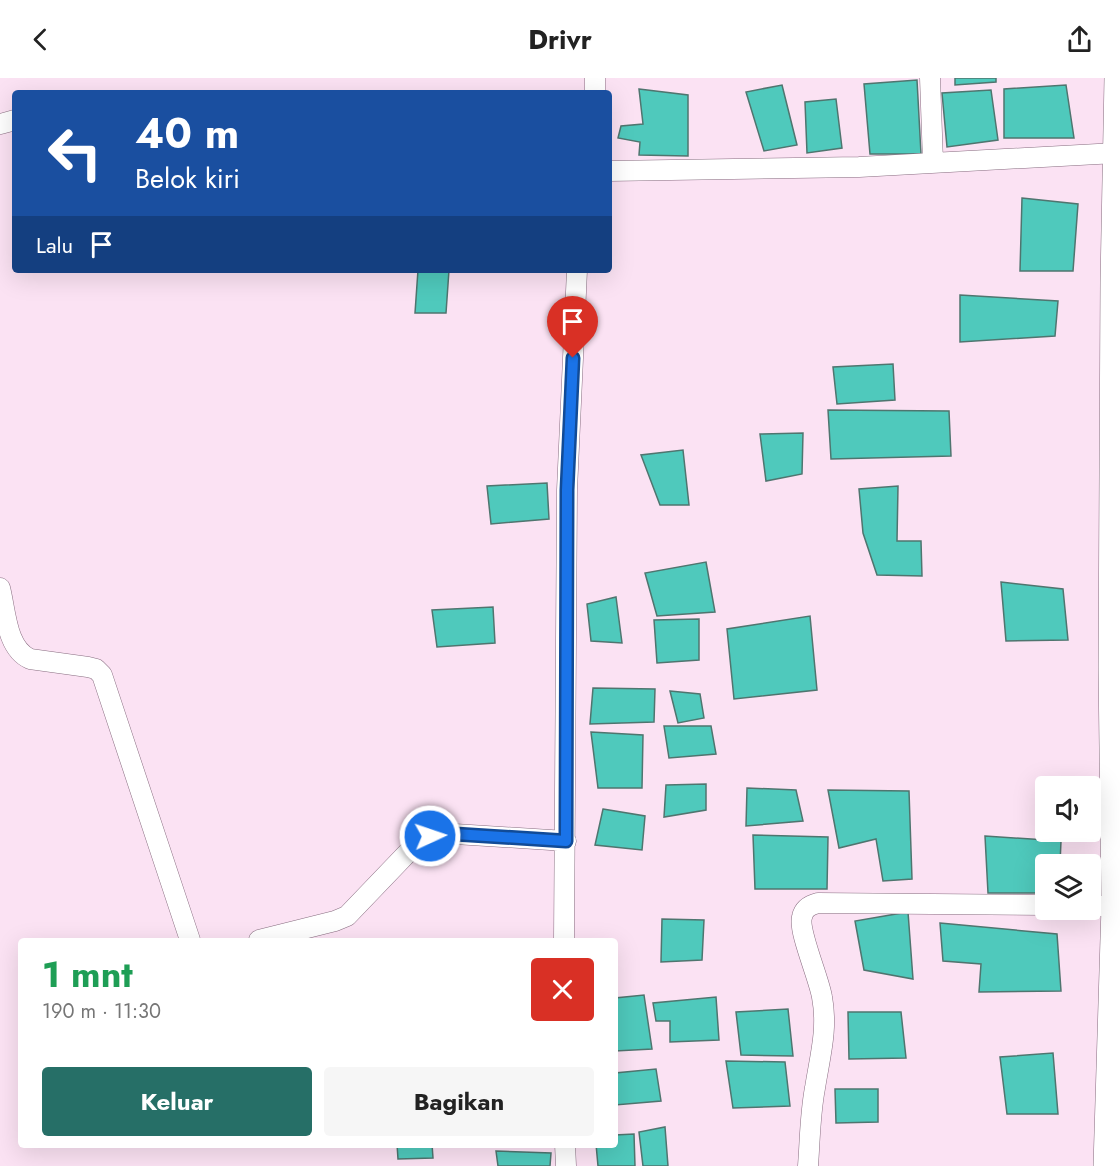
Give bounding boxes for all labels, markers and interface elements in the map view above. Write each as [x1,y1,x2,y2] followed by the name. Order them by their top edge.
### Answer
[528,20,592,59] text: Drivr
[24,23,57,56] icon: back
[1063,23,1096,56] icon: share
[135,103,239,164] text: 40 m
[36,114,114,192] icon: left
[135,159,240,198] text: Belok kiri
[85,228,118,261] icon: arrive
[36,229,73,261] text: Lalu
[547,296,598,358] pin
[556,305,589,338] icon: arrive
[1035,776,1101,920] map controls
[1035,776,1101,842] button: sound
[398,804,462,868] position arrow
[1035,854,1101,920] button: layers
[42,948,133,1000] text: 1 mnt
[531,958,594,1021] button: close
[42,997,161,1026] text: 190 m · 11:30
[42,1067,312,1136] button: Keluar
[324,1067,594,1136] button: Bagikan

